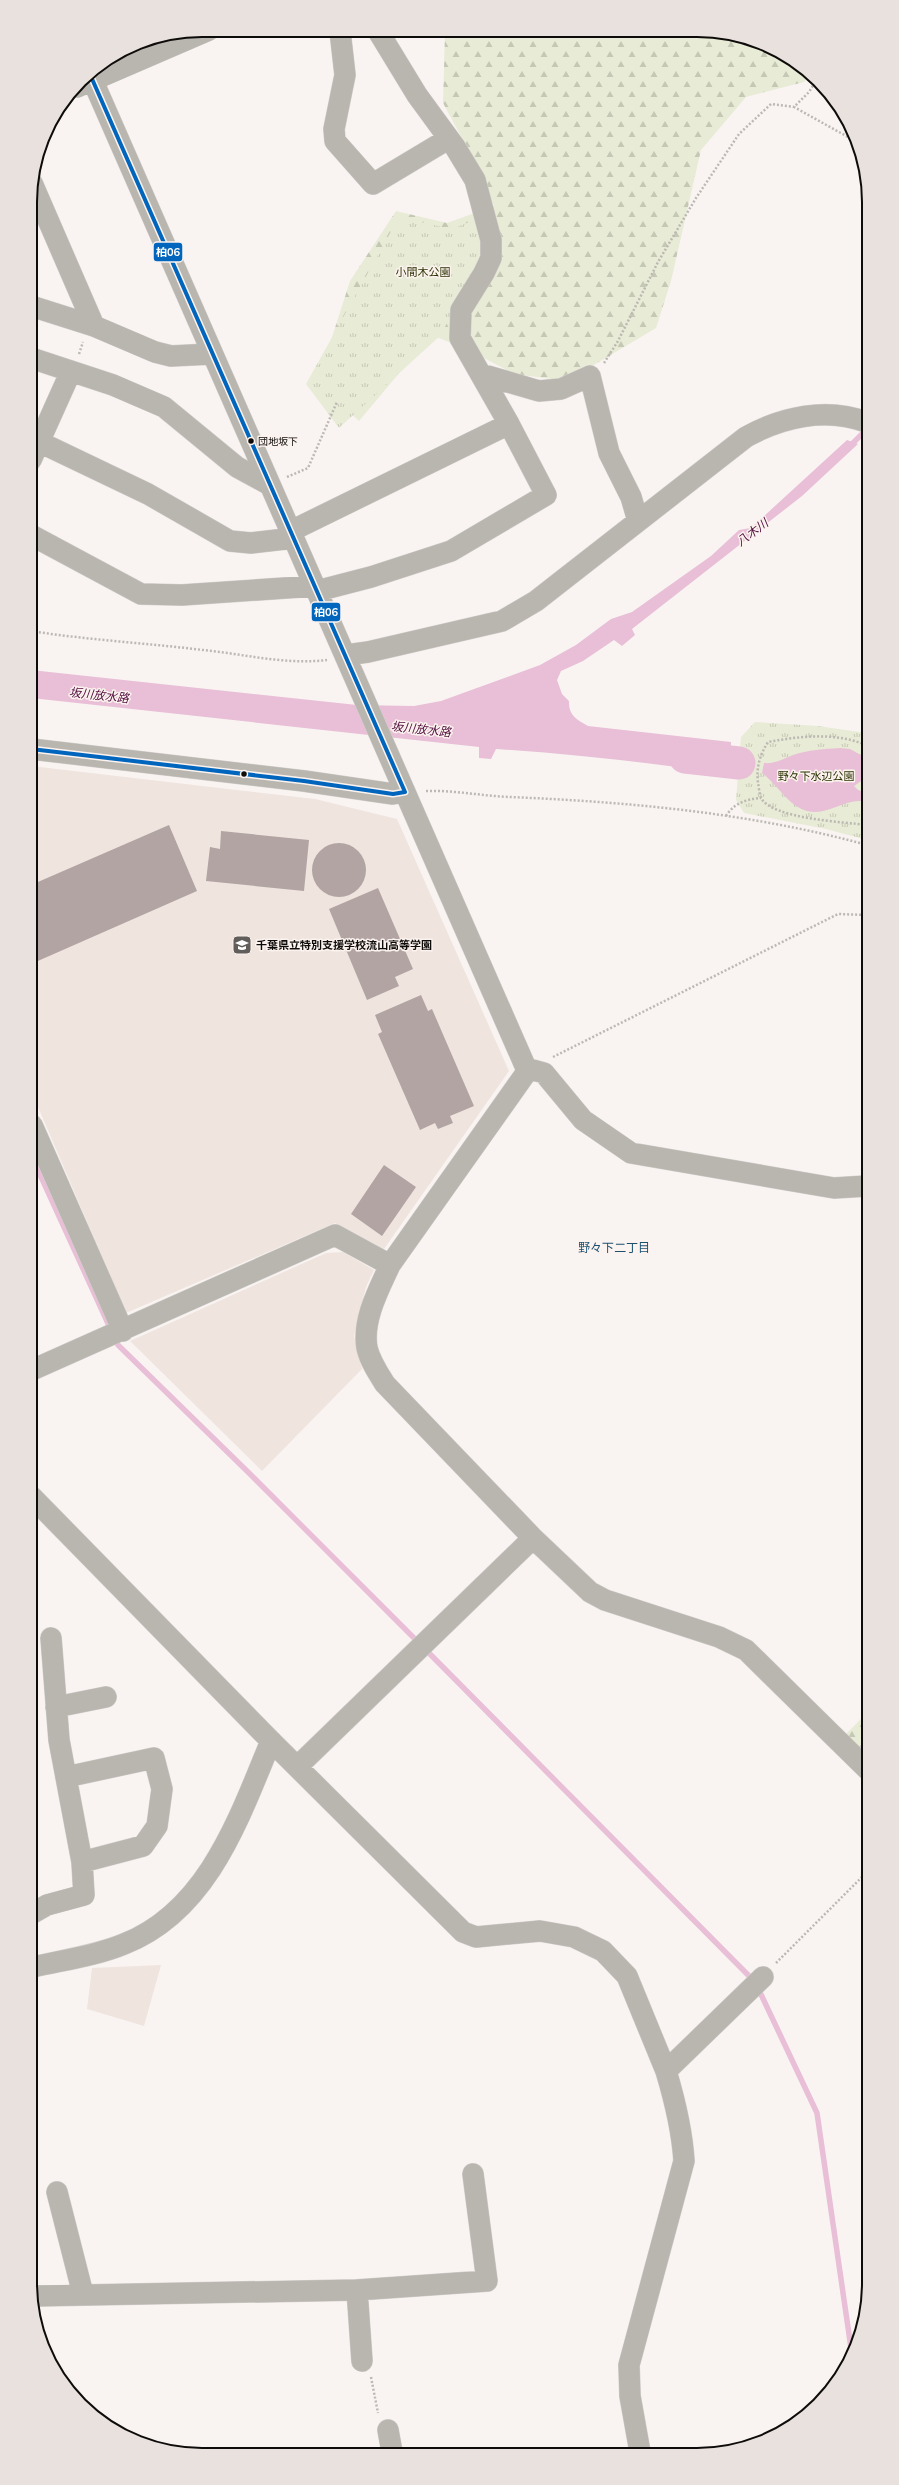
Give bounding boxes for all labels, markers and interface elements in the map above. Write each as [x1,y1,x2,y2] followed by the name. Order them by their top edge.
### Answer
[153,242,183,262] line badge: 柏06
[156,245,180,259] text: 柏06
[396,265,451,279] park label: 小間木公園
[258,435,298,448] place label: 団地坂下
[246,436,256,446] marker: 団地坂下
[733,514,772,549] water label: 八木川
[311,602,341,622] line badge: 柏06
[314,605,338,619] text: 柏06
[68,684,131,706] water label: 坂川放水路
[390,718,453,740] water label: 坂川放水路
[239,769,249,779] unlabelled marker
[778,769,855,783] park label: 野々下水辺公園
[231,934,253,956] school or university icon: 千葉県立特別支援学校流山高等学園
[256,938,432,952] place label: 千葉県立特別支援学校流山高等学園
[578,1240,650,1255] district label: 野々下二丁目

